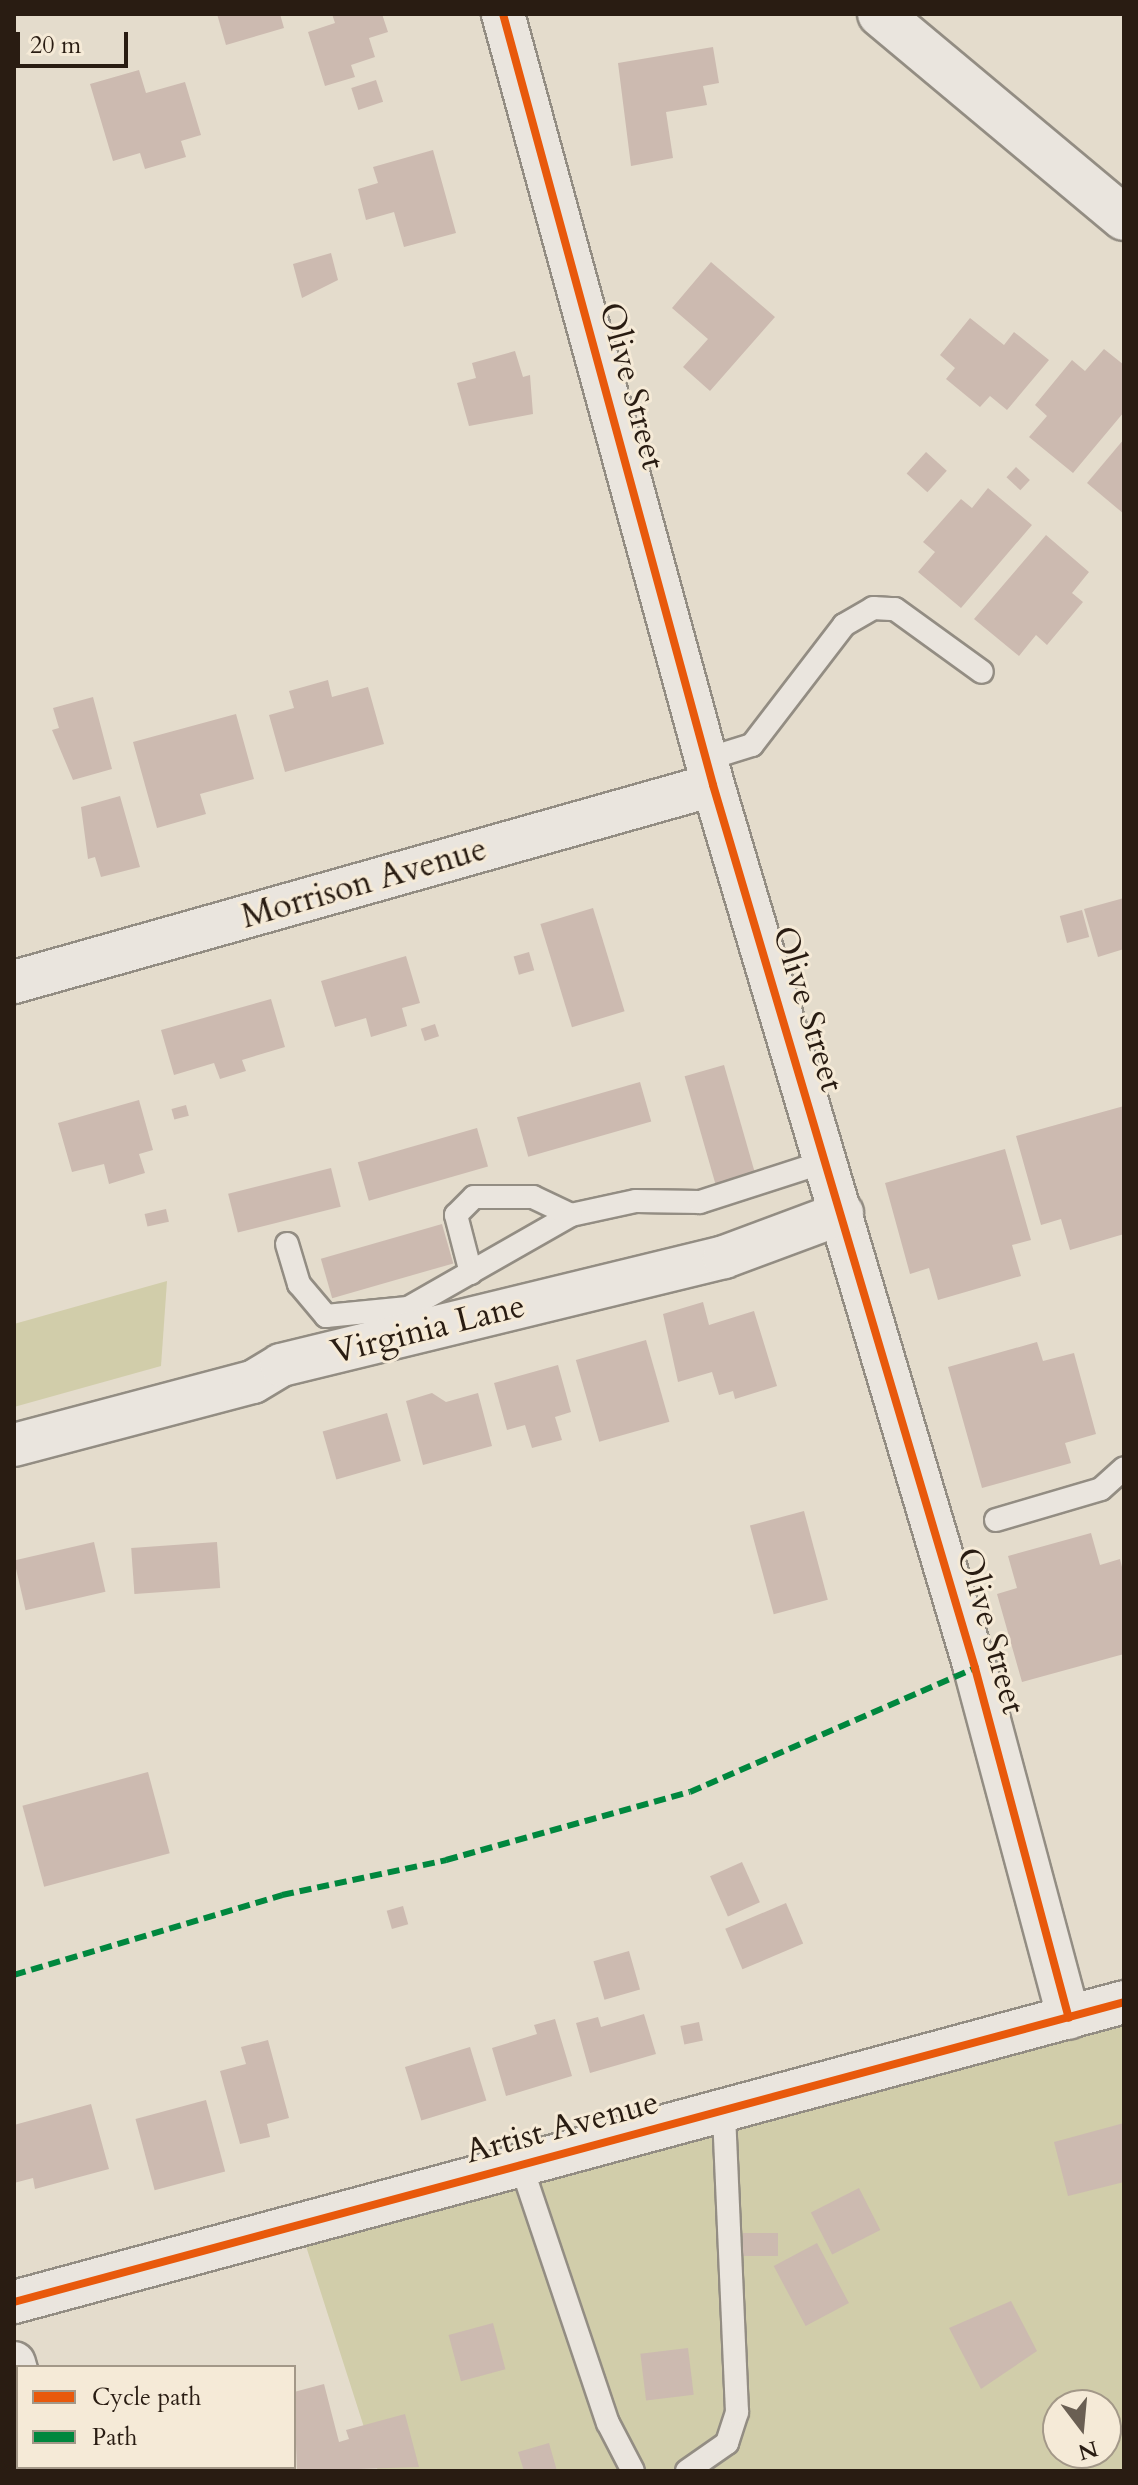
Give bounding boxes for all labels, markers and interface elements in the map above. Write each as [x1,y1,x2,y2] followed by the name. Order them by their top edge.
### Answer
[20,16,132,66] scale bar
[30,29,81,62] text: 20 m
[590,298,674,474] street label: Olive Street
[237,828,491,938] street label: Morrison Avenue
[763,921,853,1097] street label: Olive Street
[327,1285,529,1373] street label: Virginia Lane
[948,1543,1034,1719] street label: Olive Street
[461,2082,663,2172] street label: Artist Avenue
[16,2365,296,2469] legend
[92,2381,201,2414] text: Cycle path
[1042,2389,1122,2469] north arrow
[92,2421,137,2454] text: Path
[1075,2433,1101,2467] text: N

